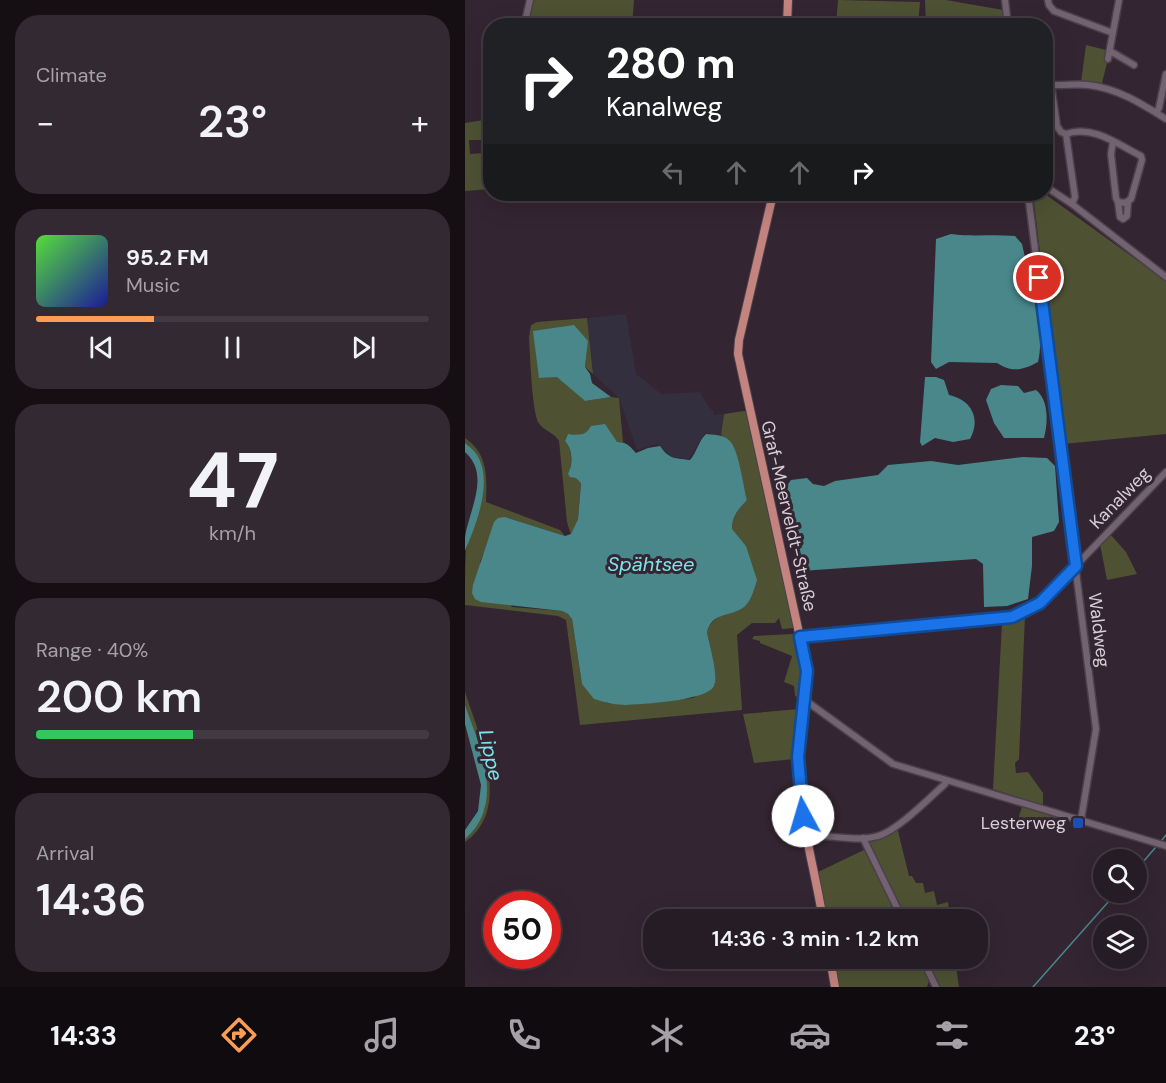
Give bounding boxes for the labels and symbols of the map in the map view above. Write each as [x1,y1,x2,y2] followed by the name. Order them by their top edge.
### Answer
[1013,252,1064,303] pin
[755,418,823,614] street label: Graf-Meerveldt-Straße
[1084,462,1156,534] street label: Kanalweg
[608,551,694,577] water label: Spähtsee
[1083,591,1115,669] street label: Waldweg
[473,727,509,783] water label: Lippe
[771,784,835,848] position arrow
[981,811,1066,835] place label: Lesterweg
[1071,816,1085,830] marker: Lesterweg
[483,891,561,969] speed limit sign: 50

